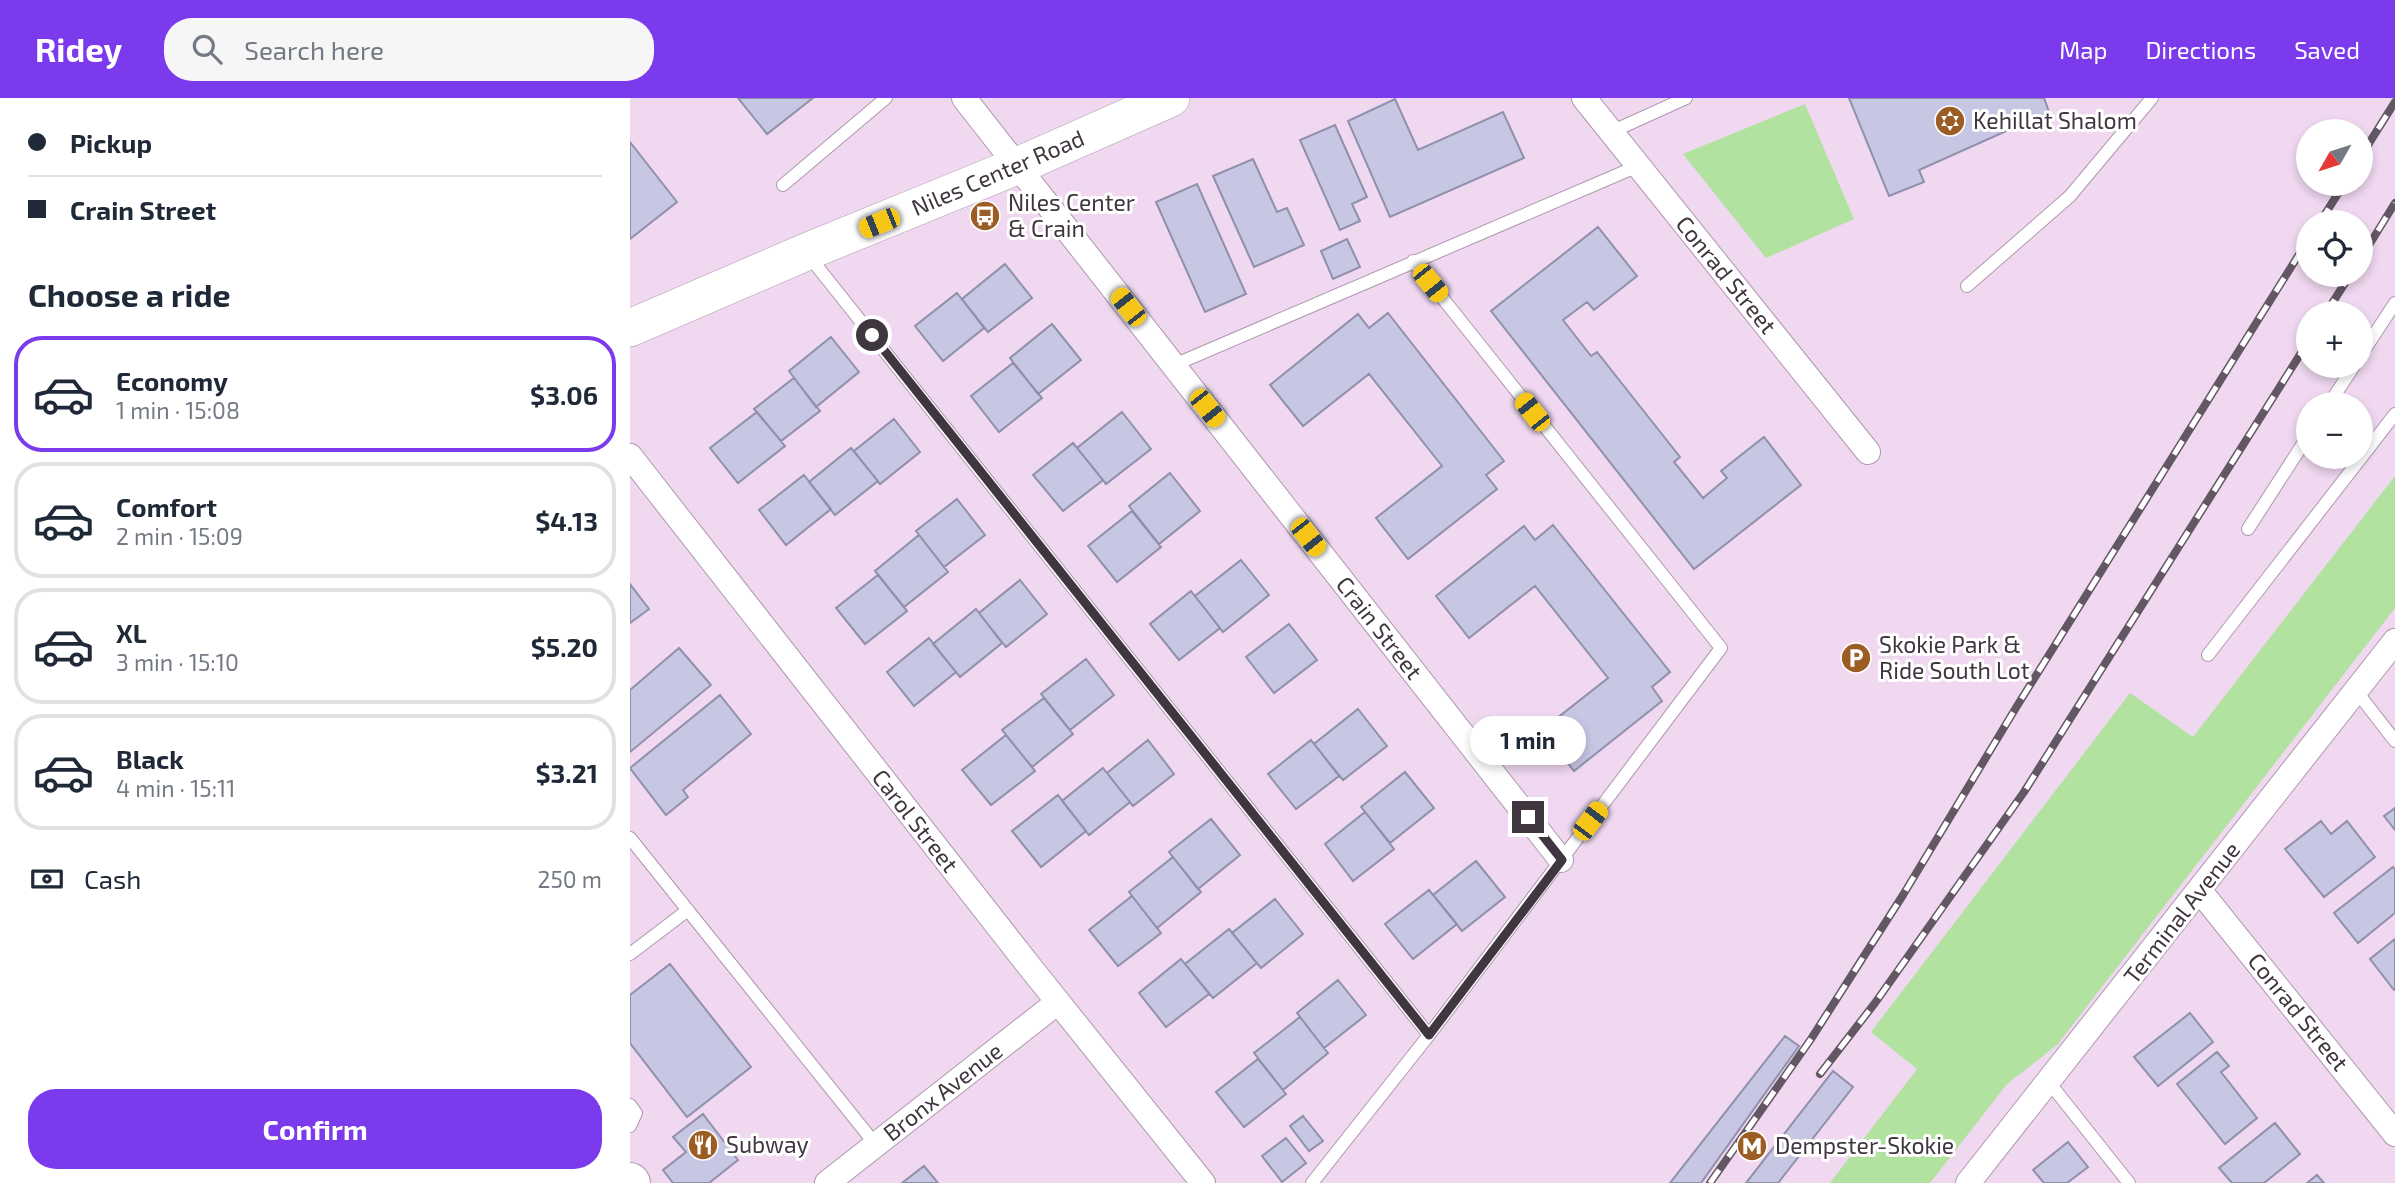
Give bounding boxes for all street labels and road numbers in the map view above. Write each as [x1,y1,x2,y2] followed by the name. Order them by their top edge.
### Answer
[907,123,1088,221] street label: Niles Center Road
[1671,210,1783,339] street label: Conrad Street
[1331,570,1429,685] street label: Crain Street
[867,763,965,878] street label: Carol Street
[2117,836,2245,989] street label: Terminal Avenue
[2243,947,2355,1076] street label: Conrad Street
[877,1036,1008,1146] street label: Bronx Avenue

